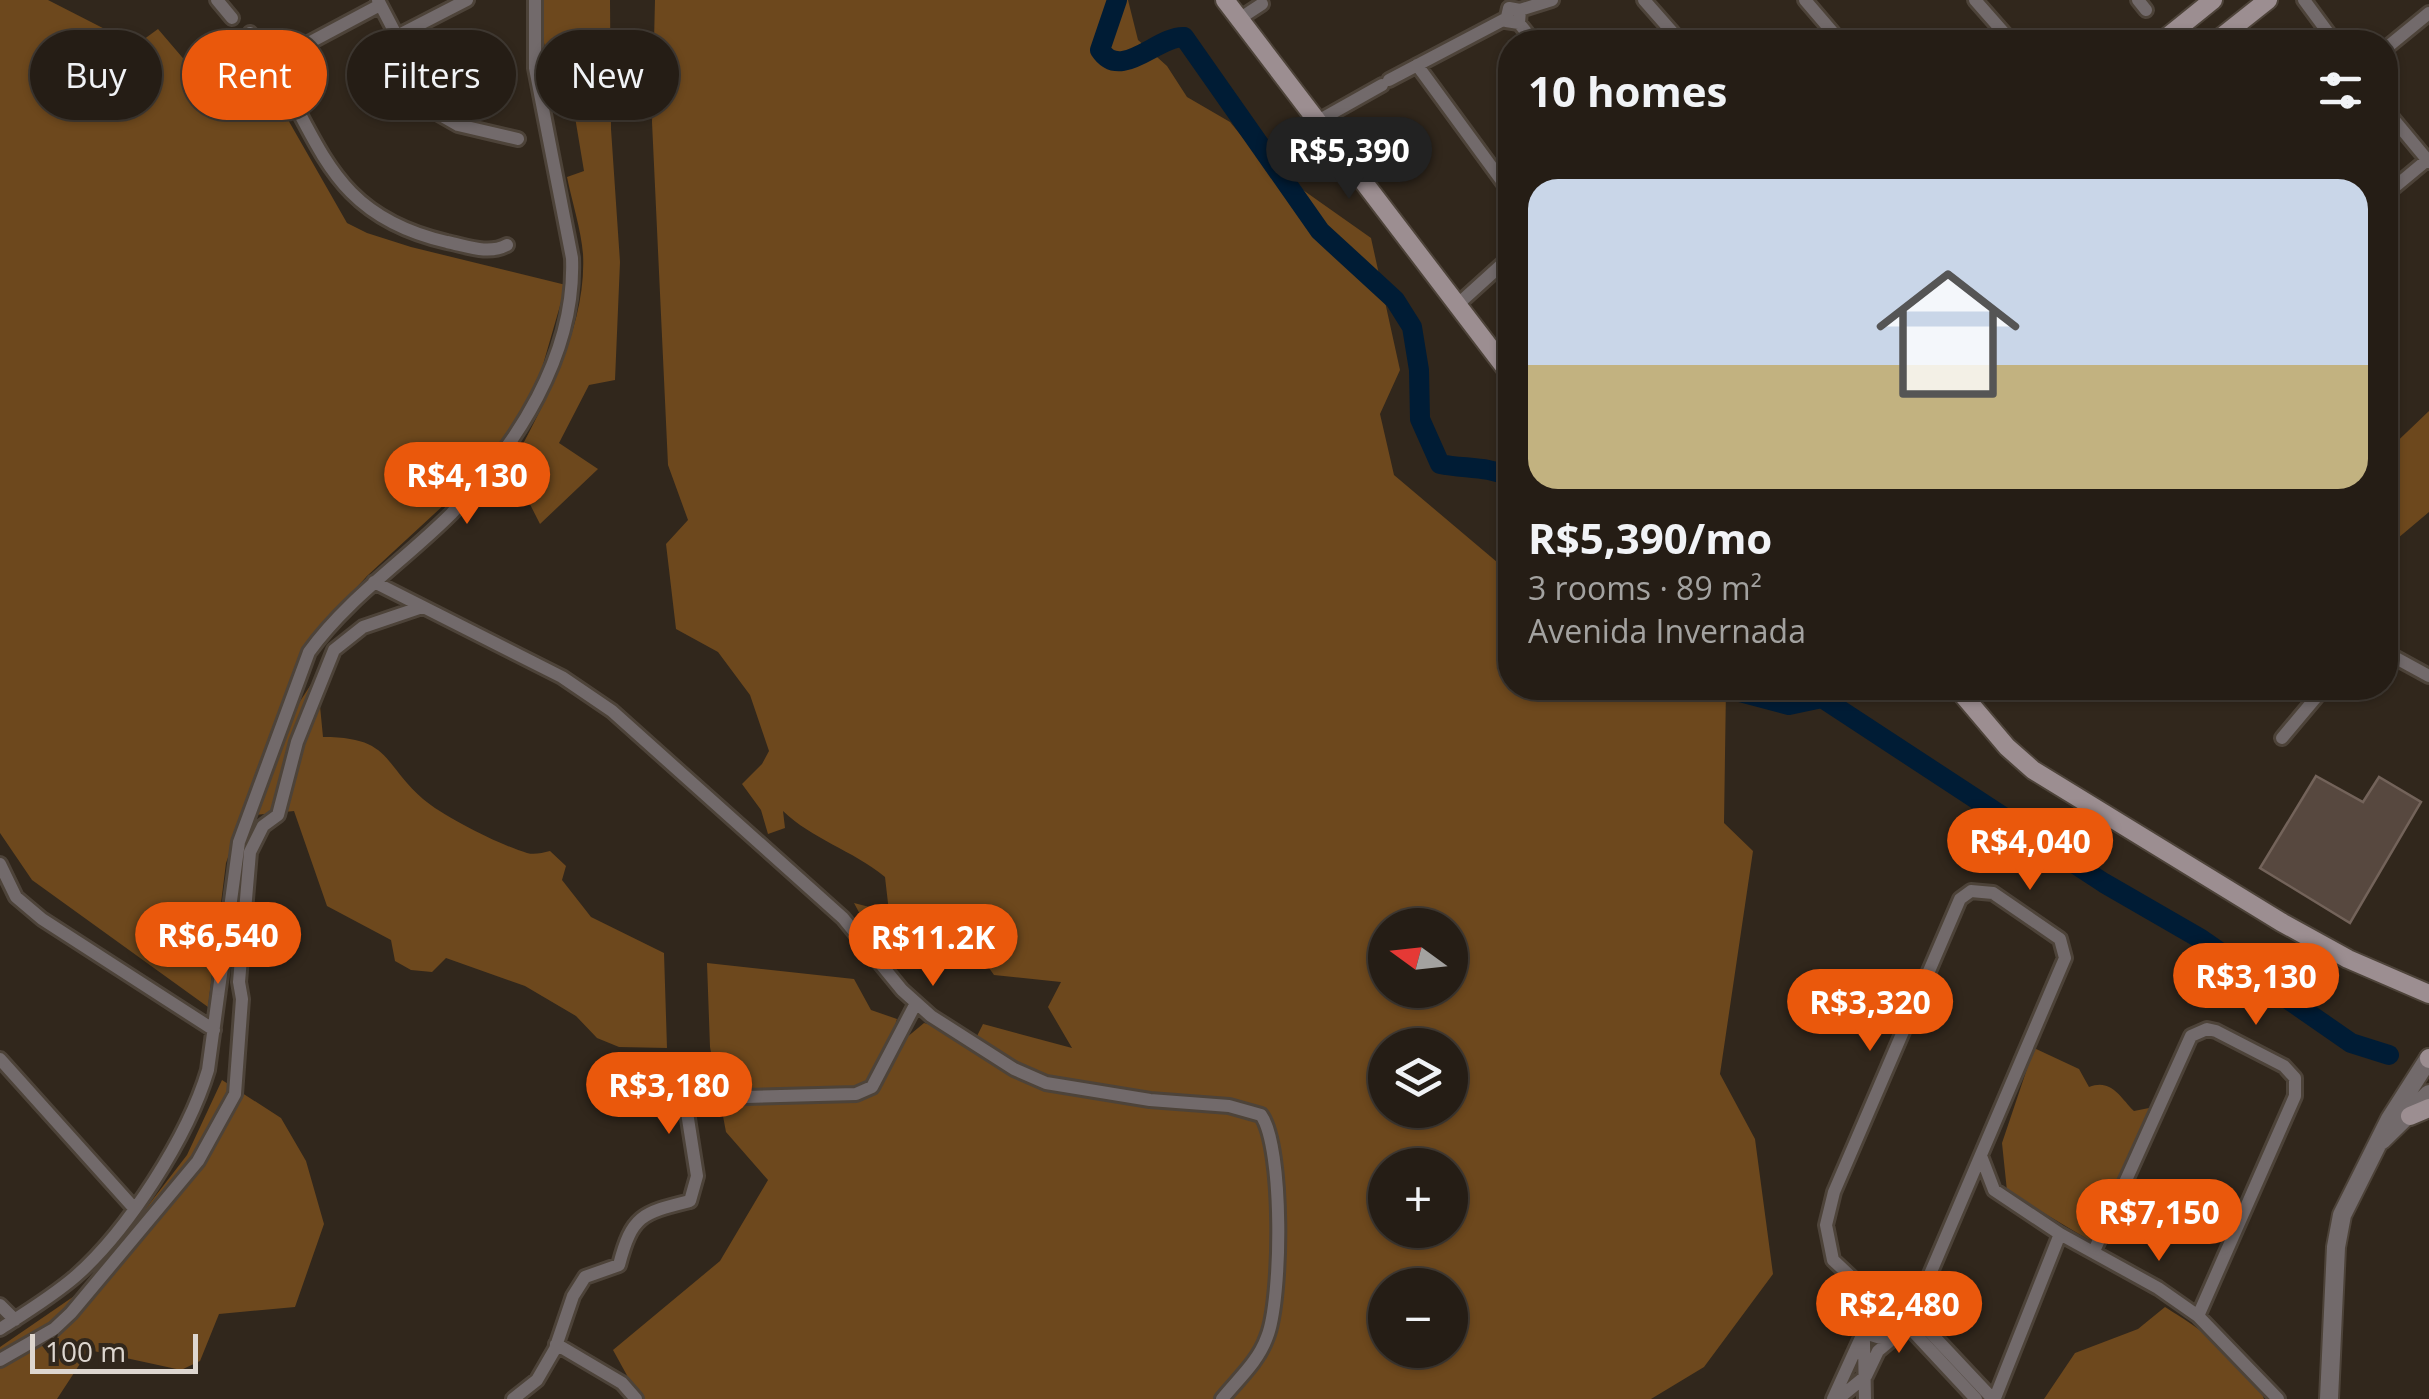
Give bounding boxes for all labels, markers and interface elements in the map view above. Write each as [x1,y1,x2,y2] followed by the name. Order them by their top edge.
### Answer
[30,30,162,120] chip: Buy
[182,30,327,120] chip: Rent
[347,30,516,120] chip: Filters
[536,30,679,120] chip: New
[1528,62,1727,119] text: 10 homes
[2313,63,2368,118] icon: filters
[1257,117,1441,202] pin: R$5,390
[1288,128,1410,171] text: R$5,390
[1858,244,2038,424] icon: home
[375,442,559,527] pin: R$4,130
[406,453,528,496] text: R$4,130
[1528,509,1772,566] text: R$5,390/mo
[1528,566,1762,609] text: 3 rooms · 89 m²
[1528,609,1806,652] text: Avenida Invernada
[1938,808,2122,893] pin: R$4,040
[1969,819,2091,862] text: R$4,040
[126,902,310,987] pin: R$6,540
[841,904,1025,989] pin: R$11.2K
[1368,908,1468,1008] north arrow
[1368,908,1468,1368] map controls
[157,913,279,956] text: R$6,540
[871,915,995,958] text: R$11.2K
[2164,943,2348,1028] pin: R$3,130
[2195,954,2317,997] text: R$3,130
[1778,969,1962,1054] pin: R$3,320
[1809,980,1931,1023] text: R$3,320
[1368,1028,1468,1128] button: layers
[577,1052,761,1137] pin: R$3,180
[608,1063,730,1106] text: R$3,180
[1368,1148,1468,1248] button: +
[2067,1179,2251,1264] pin: R$7,150
[2098,1190,2220,1233] text: R$7,150
[1368,1268,1468,1368] button: −
[1807,1271,1991,1356] pin: R$2,480
[1838,1282,1960,1325] text: R$2,480
[30,1329,198,1374] scale bar
[45,1332,126,1370] text: 100 m

